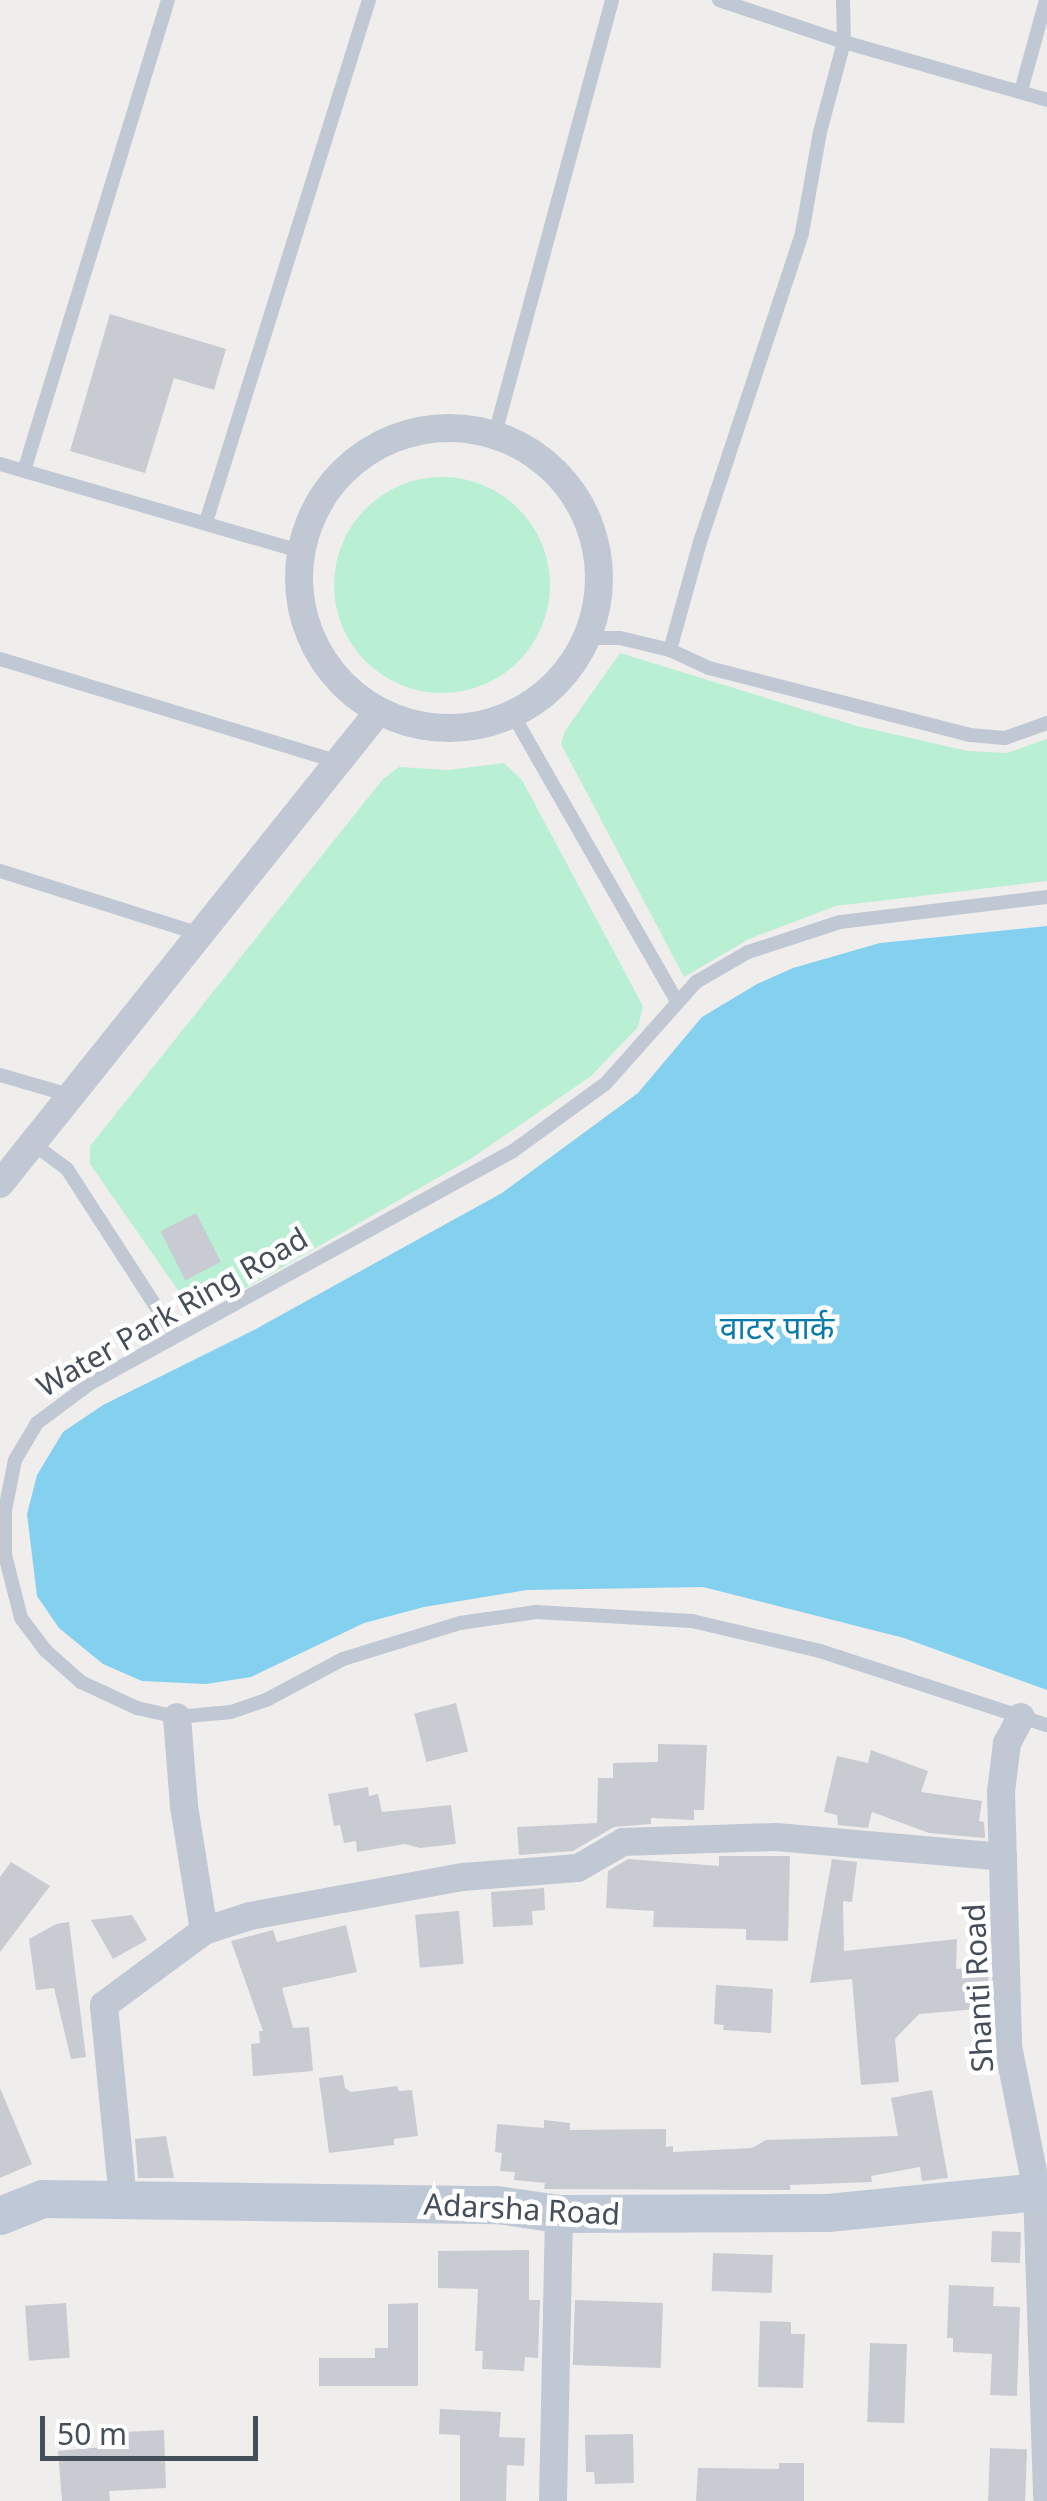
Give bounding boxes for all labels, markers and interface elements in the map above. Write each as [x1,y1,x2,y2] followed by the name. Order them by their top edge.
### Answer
[30,1220,314,1404] street label: Water Park Ring Road
[720,1308,834,1346] water label: वाटर पार्क
[956,1903,1000,2073] street label: Shanti Road
[423,2186,621,2232] street label: Adarsha Road
[45,2396,262,2458] scale bar
[57,2413,127,2454] text: 50 m

